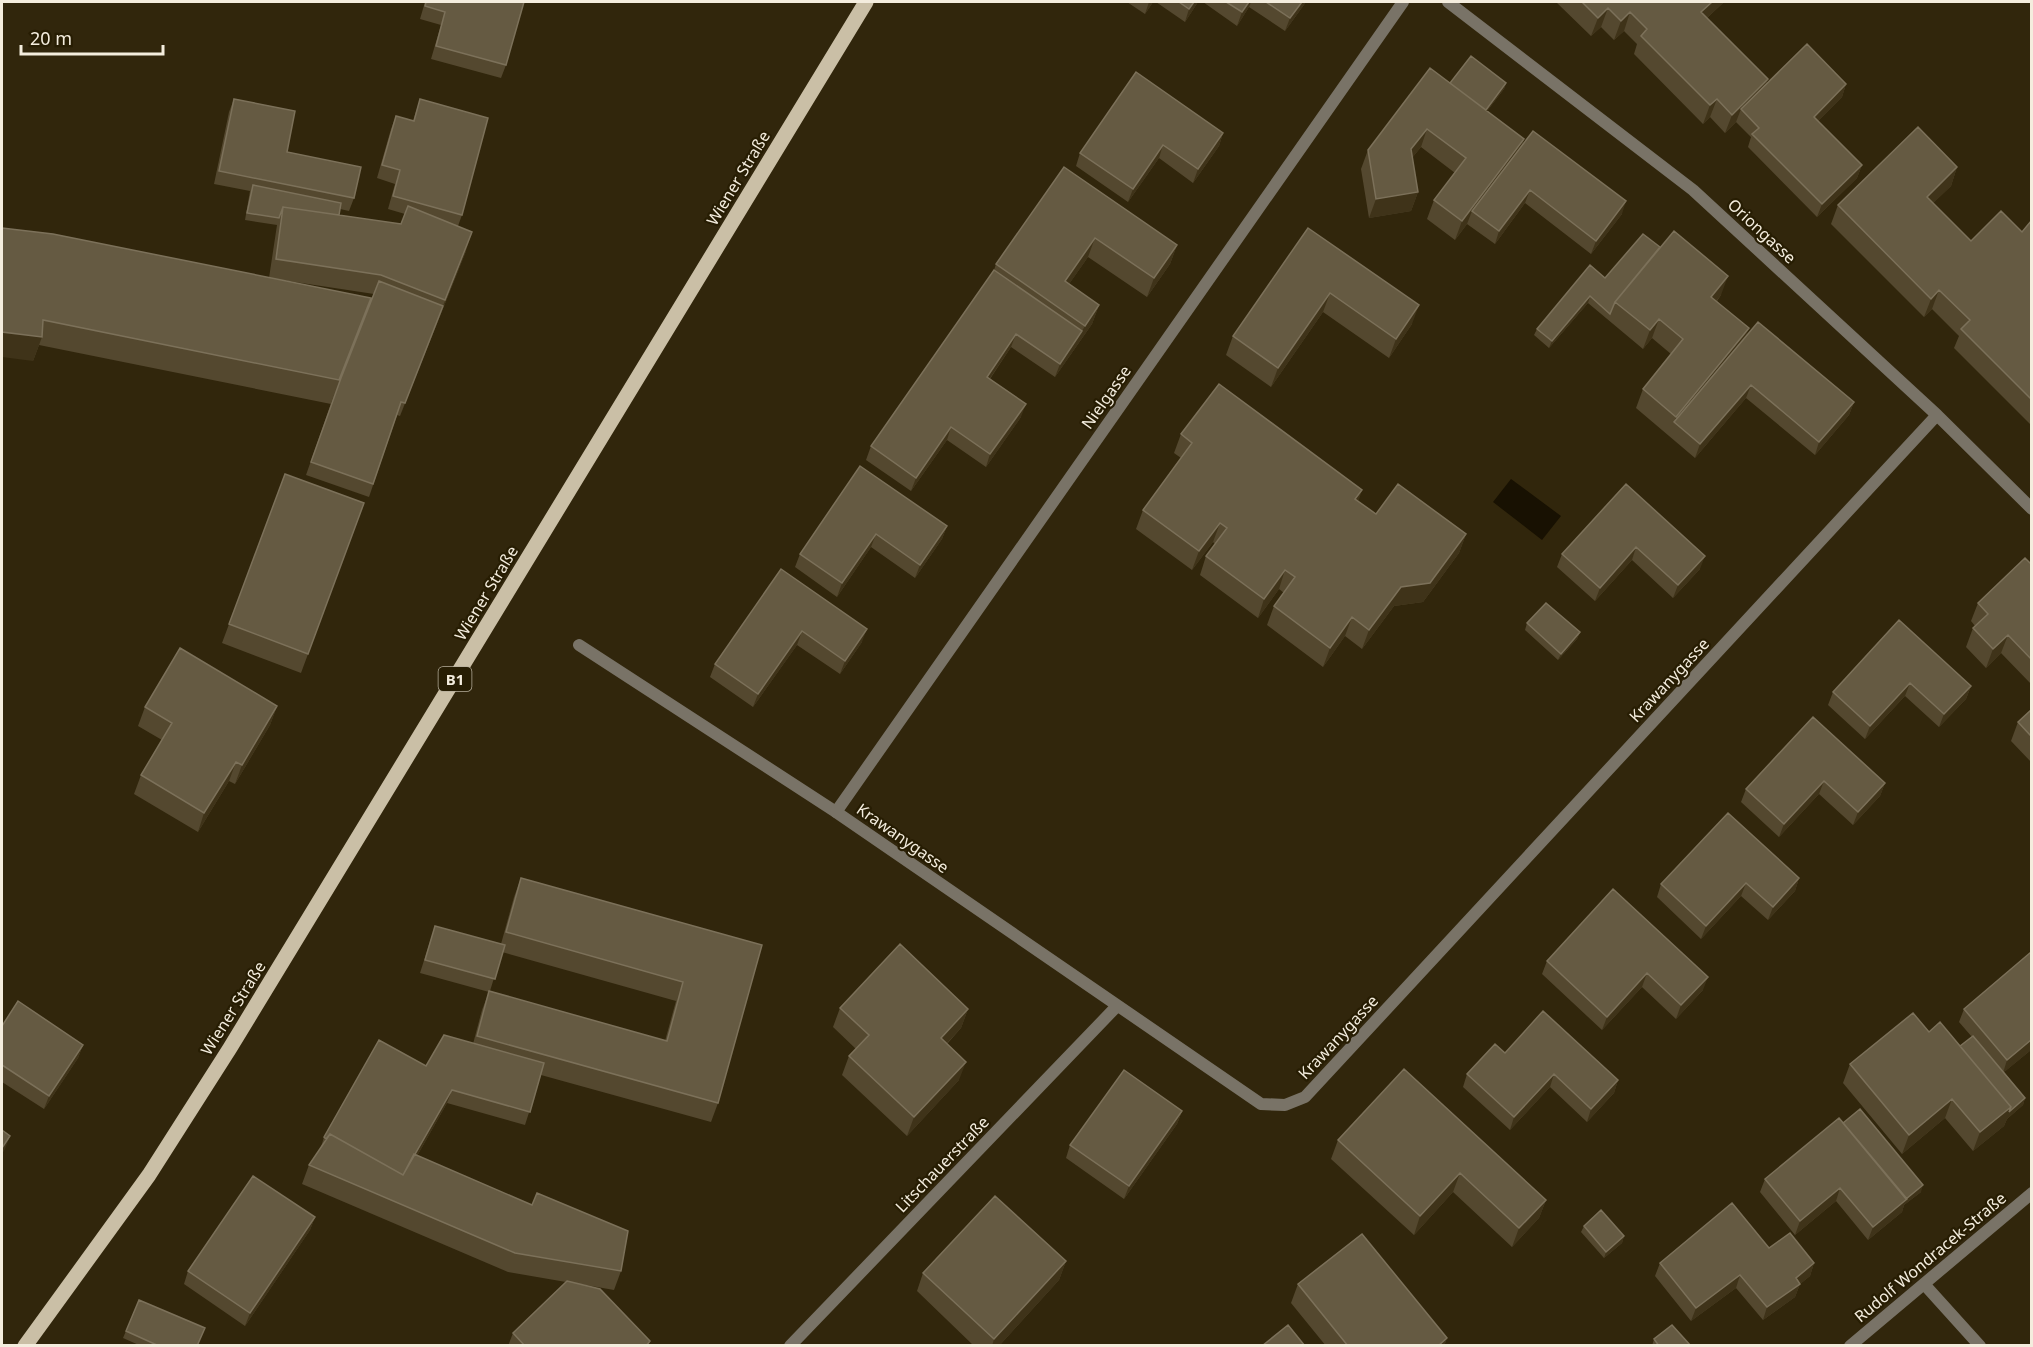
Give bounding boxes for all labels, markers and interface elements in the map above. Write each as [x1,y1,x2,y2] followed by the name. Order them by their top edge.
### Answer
[21,18,164,56] scale bar
[30,26,72,50] text: 20 m
[701,127,775,229] street label: Wiener Straße
[1723,194,1801,268] street label: Oriongasse
[1076,361,1136,433] street label: Nielgasse
[449,542,523,644] street label: Wiener Straße
[1624,633,1714,727] street label: Krawanygasse
[438,667,472,691] road number: B1
[852,798,954,878] street label: Krawanygasse
[195,957,271,1059] street label: Wiener Straße
[1293,990,1383,1084] street label: Krawanygasse
[890,1111,994,1217] street label: Litschauerstraße
[1849,1187,2011,1327] street label: Rudolf Wondracek-Straße

